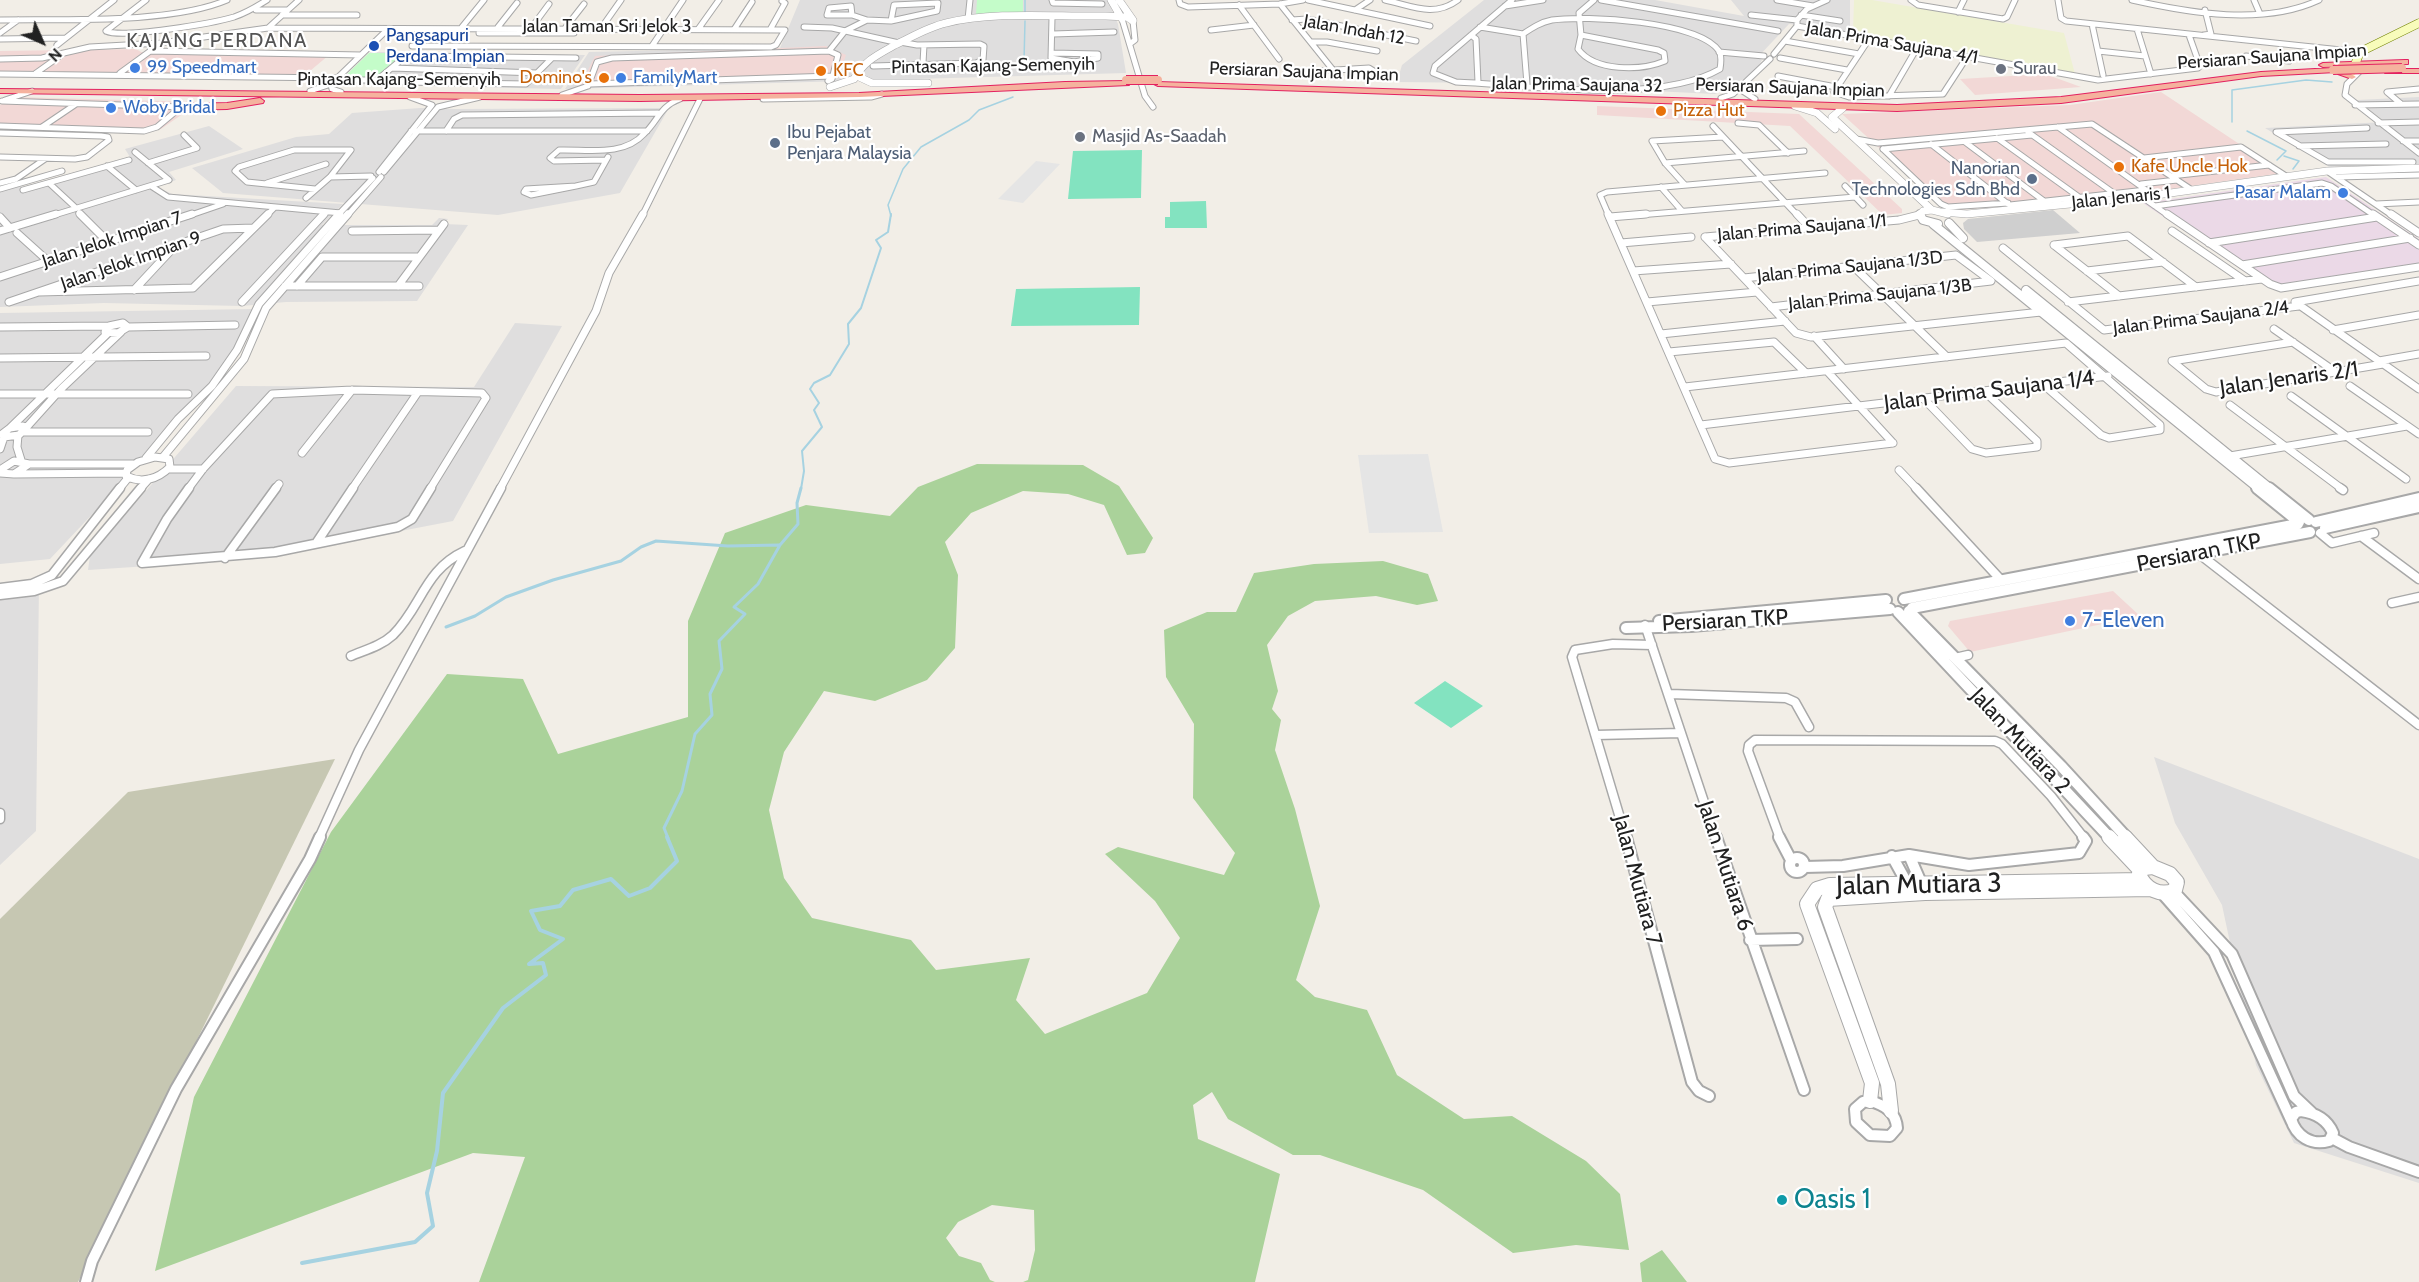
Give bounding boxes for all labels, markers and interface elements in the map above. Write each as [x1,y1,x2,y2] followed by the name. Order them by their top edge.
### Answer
[1302,10,1406,50] street label: Jalan Indah 12
[12,12,72,72] north arrow
[522,16,692,38] street label: Jalan Taman Sri Jelok 3
[1804,17,1980,69] street label: Jalan Prima Saujana 4/1
[386,25,505,68] place label: Pangsapuri Perdana Impian
[126,29,308,53] district label: KAJANG PERDANA
[367,39,381,53] marker: Pangsapuri Perdana Impian
[2177,40,2367,74] street label: Persiaran Saujana Impian
[44,44,66,66] text: N
[891,53,1095,79] street label: Pintasan Kajang-Semenyih
[147,57,257,79] place label: 99 Speedmart
[1209,58,1399,86] street label: Persiaran Saujana Impian
[2013,58,2056,80] place label: Surau
[833,60,864,82] place label: KFC
[128,61,142,75] marker: 99 Speedmart
[1994,62,2008,76] marker: Surau
[814,64,828,78] marker: KFC
[520,67,592,89] place label: Domino's
[633,67,717,89] place label: FamilyMart
[297,69,501,91] street label: Pintasan Kajang-Semenyih
[597,71,611,85] marker: Domino's
[614,71,628,85] marker: FamilyMart
[1491,73,1663,97] street label: Jalan Prima Saujana 32
[1695,74,1885,102] street label: Persiaran Saujana Impian
[123,97,215,119] place label: Woby Bridal
[1673,100,1745,122] place label: Pizza Hut
[104,101,118,115] marker: Woby Bridal
[1654,104,1668,118] marker: Pizza Hut
[787,122,912,164] place label: Ibu Pejabat Penjara Malaysia
[1092,126,1226,148] place label: Masjid As-Saadah
[1073,130,1087,144] marker: Masjid As-Saadah
[768,136,782,150] marker: Ibu Pejabat Penjara Malaysia
[2131,156,2248,178] place label: Kafe Uncle Hok
[1852,158,2020,201] place label: Nanorian Technologies Sdn Bhd
[2112,160,2126,174] marker: Kafe Uncle Hok
[2025,172,2039,186] marker: Nanorian Technologies Sdn Bhd
[2071,182,2171,214] street label: Jalan Jenaris 1
[2235,182,2331,204] place label: Pasar Malam
[2336,186,2350,200] marker: Pasar Malam
[39,207,185,273] street label: Jalan Jelok Impian 7
[1717,210,1887,246] street label: Jalan Prima Saujana 1/1
[58,227,204,295] street label: Jalan Jelok Impian 9
[1756,247,1944,287] street label: Jalan Prima Saujana 1/3D
[1787,275,1973,315] street label: Jalan Prima Saujana 1/3B
[2112,296,2290,340] street label: Jalan Prima Saujana 2/4
[2218,356,2360,402] street label: Jalan Jenaris 2/1
[1882,365,2096,417] street label: Jalan Prima Saujana 1/4
[2135,528,2263,578] street label: Persiaran TKP
[1661,605,1789,637] street label: Persiaran TKP
[2082,608,2165,634] place label: 7-Eleven
[2063,614,2077,628] marker: 7-Eleven
[1964,683,2076,799] street label: Jalan Mutiara 2
[1692,797,1758,935] street label: Jalan Mutiara 6
[1607,812,1667,948] street label: Jalan Mutiara 7
[1836,867,2002,903] street label: Jalan Mutiara 3
[1794,1184,1870,1216] place label: Oasis 1
[1775,1193,1789,1207] marker: Oasis 1

